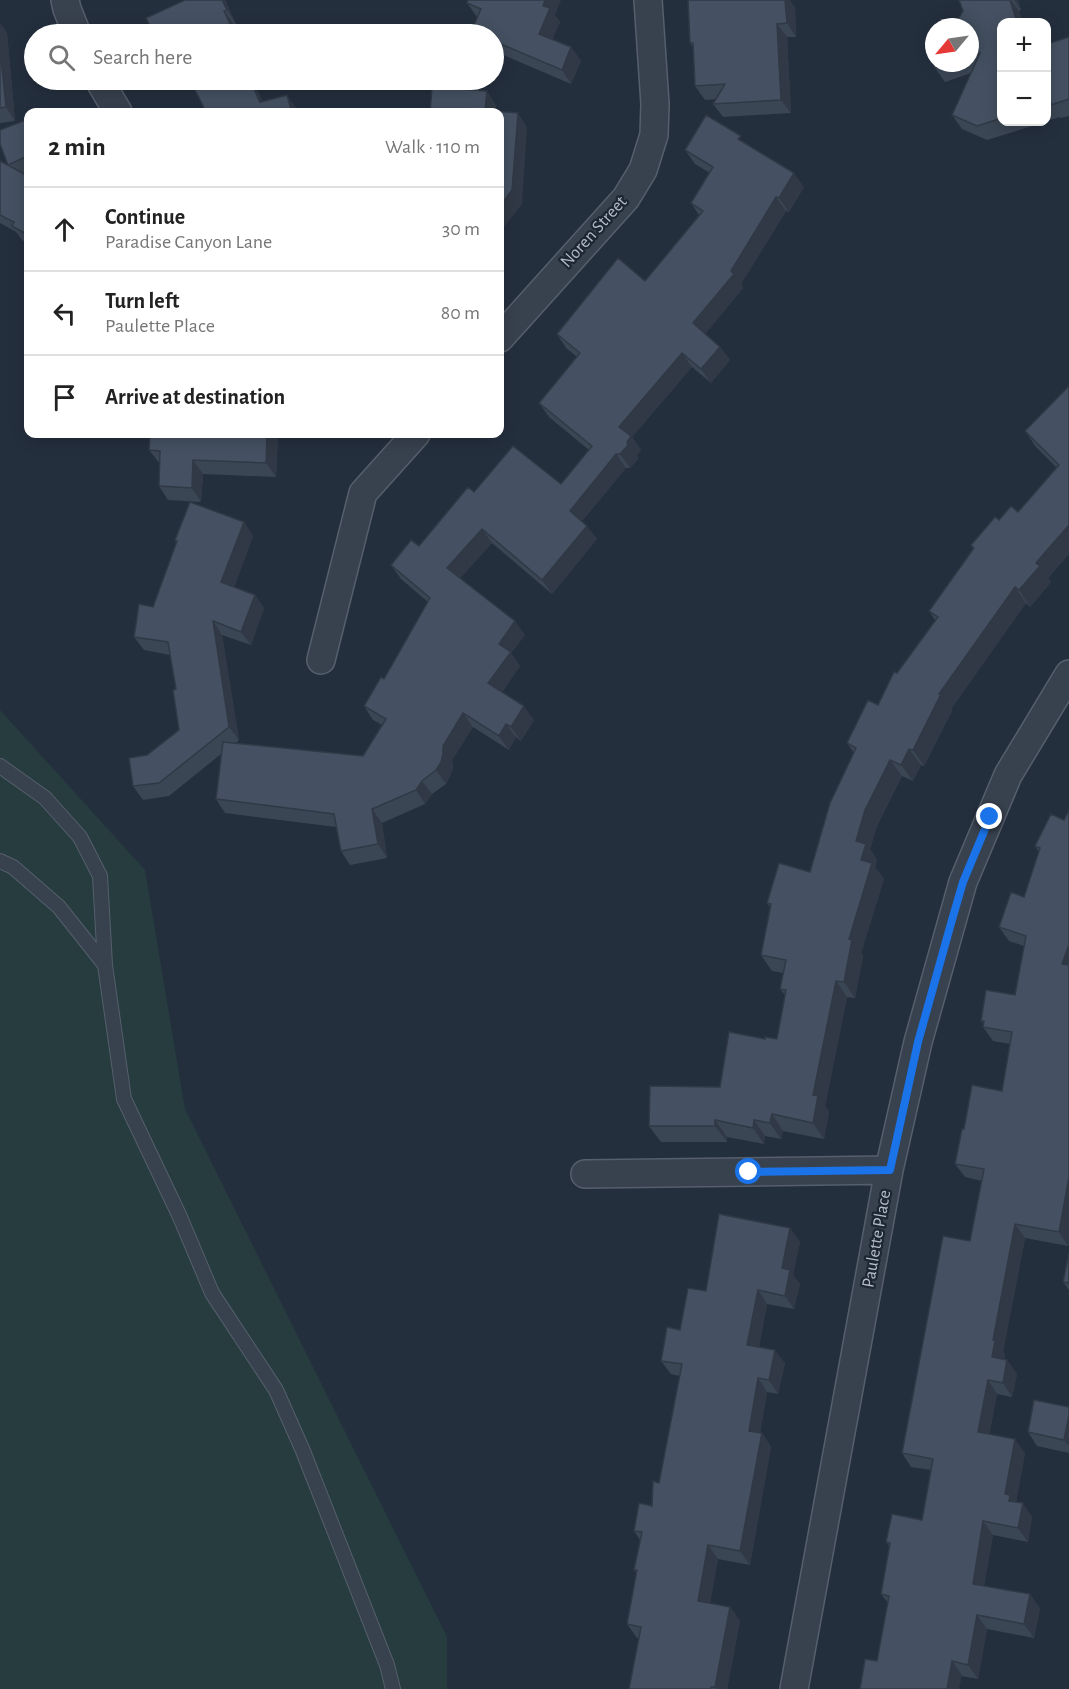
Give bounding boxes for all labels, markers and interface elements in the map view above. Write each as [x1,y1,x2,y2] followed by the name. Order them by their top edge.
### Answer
[925,18,979,72] north arrow
[997,18,1051,126] map controls
[997,18,1051,72] button: +
[24,24,504,90] search box
[45,41,78,74] icon: search
[93,46,192,68] text: Search here
[997,72,1051,126] button: −
[48,134,106,160] text: 2 min
[385,137,480,157] text: Walk · 110 m
[557,193,631,271] street label: Noren Street
[105,206,185,228] text: Continue
[48,213,81,246] icon: ahead
[442,219,480,239] text: 30 m
[105,232,272,252] text: Paradise Canyon Lane
[105,290,179,312] text: Turn left
[48,297,81,330] icon: left
[441,303,480,323] text: 80 m
[105,316,215,336] text: Paulette Place
[48,381,81,414] icon: arrive
[105,386,285,408] text: Arrive at destination
[976,803,1002,829] route end
[735,1158,761,1184] route start
[860,1189,894,1289] street label: Paulette Place

